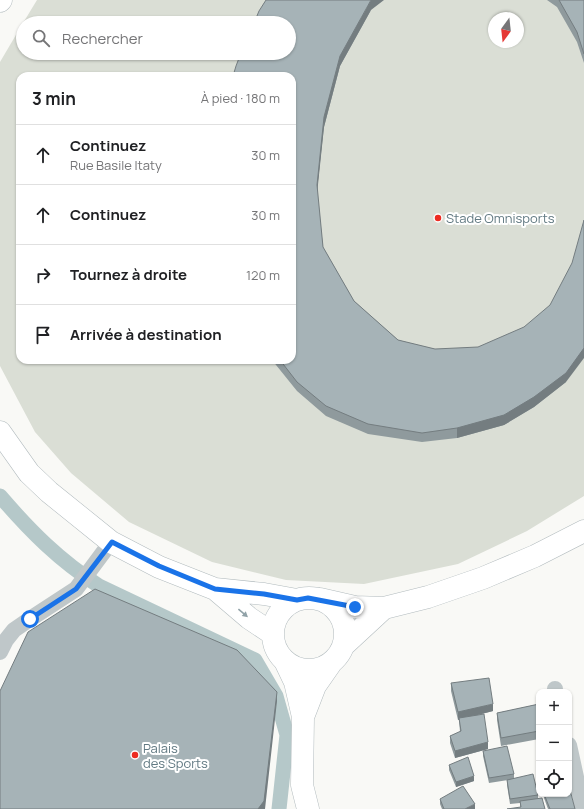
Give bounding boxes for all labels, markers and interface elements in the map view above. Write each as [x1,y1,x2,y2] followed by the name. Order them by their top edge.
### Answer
[488,12,524,48] north arrow
[16,16,296,60] search box
[30,27,52,49] icon: search
[62,28,143,49] text: Rechercher
[32,87,76,110] text: 3 min
[201,89,280,107] text: À pied · 180 m
[70,135,146,156] text: Continuez
[32,144,54,166] icon: ahead
[251,146,280,164] text: 30 m
[70,156,162,174] text: Rue Basile Itaty
[32,204,54,226] icon: ahead
[70,204,146,225] text: Continuez
[251,206,280,224] text: 30 m
[446,209,555,227] place label: Stade Omnisports
[433,213,443,223] marker: Stade Omnisports
[32,264,54,286] icon: right
[70,264,187,285] text: Tournez à droite
[246,266,280,284] text: 120 m
[32,324,54,346] icon: arrive
[70,324,222,345] text: Arrivée à destination
[346,598,364,616] route end
[238,608,248,617] one-way arrow
[21,610,39,628] route start
[536,689,572,797] map controls
[536,689,572,725] button: +
[536,725,572,761] button: −
[143,739,208,772] place label: Palais des Sports
[130,750,140,760] marker: Palais des Sports
[536,761,572,797] button: locate

